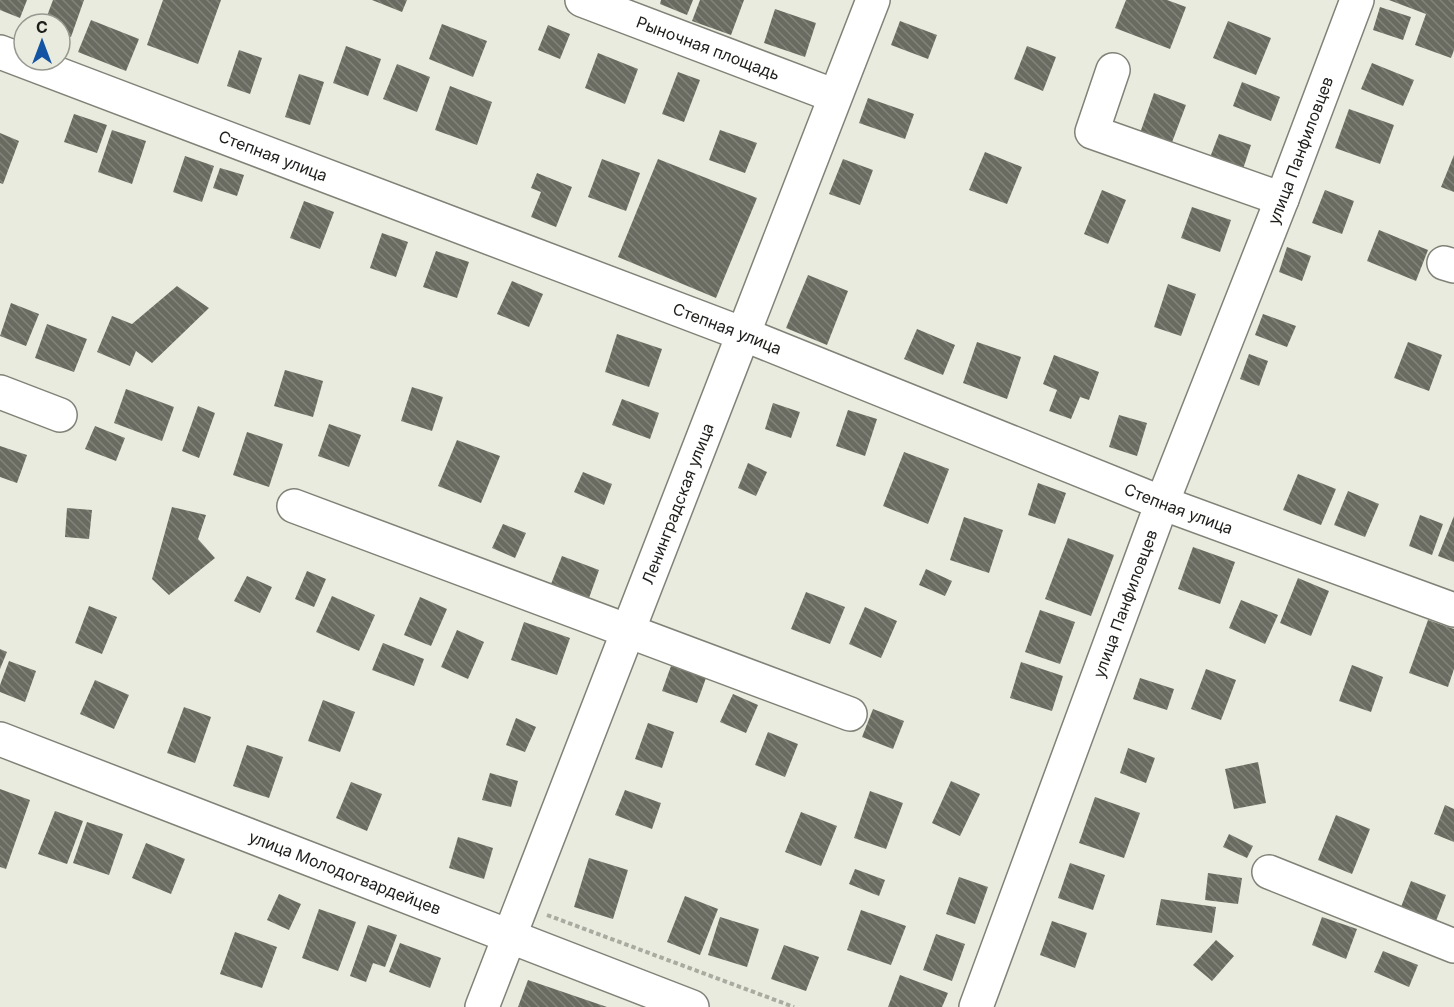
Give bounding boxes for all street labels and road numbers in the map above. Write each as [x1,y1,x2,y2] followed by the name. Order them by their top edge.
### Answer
[634,12,783,84] street label: Рыночная площадь
[1263,74,1337,227] street label: улица Панфиловцев
[216,126,330,185] street label: Степная улица
[670,298,785,359] street label: Степная улица
[637,420,718,587] street label: Ленинградская улица
[1121,479,1236,538] street label: Степная улица
[1088,527,1161,681] street label: улица Панфиловцев
[246,826,444,919] street label: улица Молодогвардейцев

